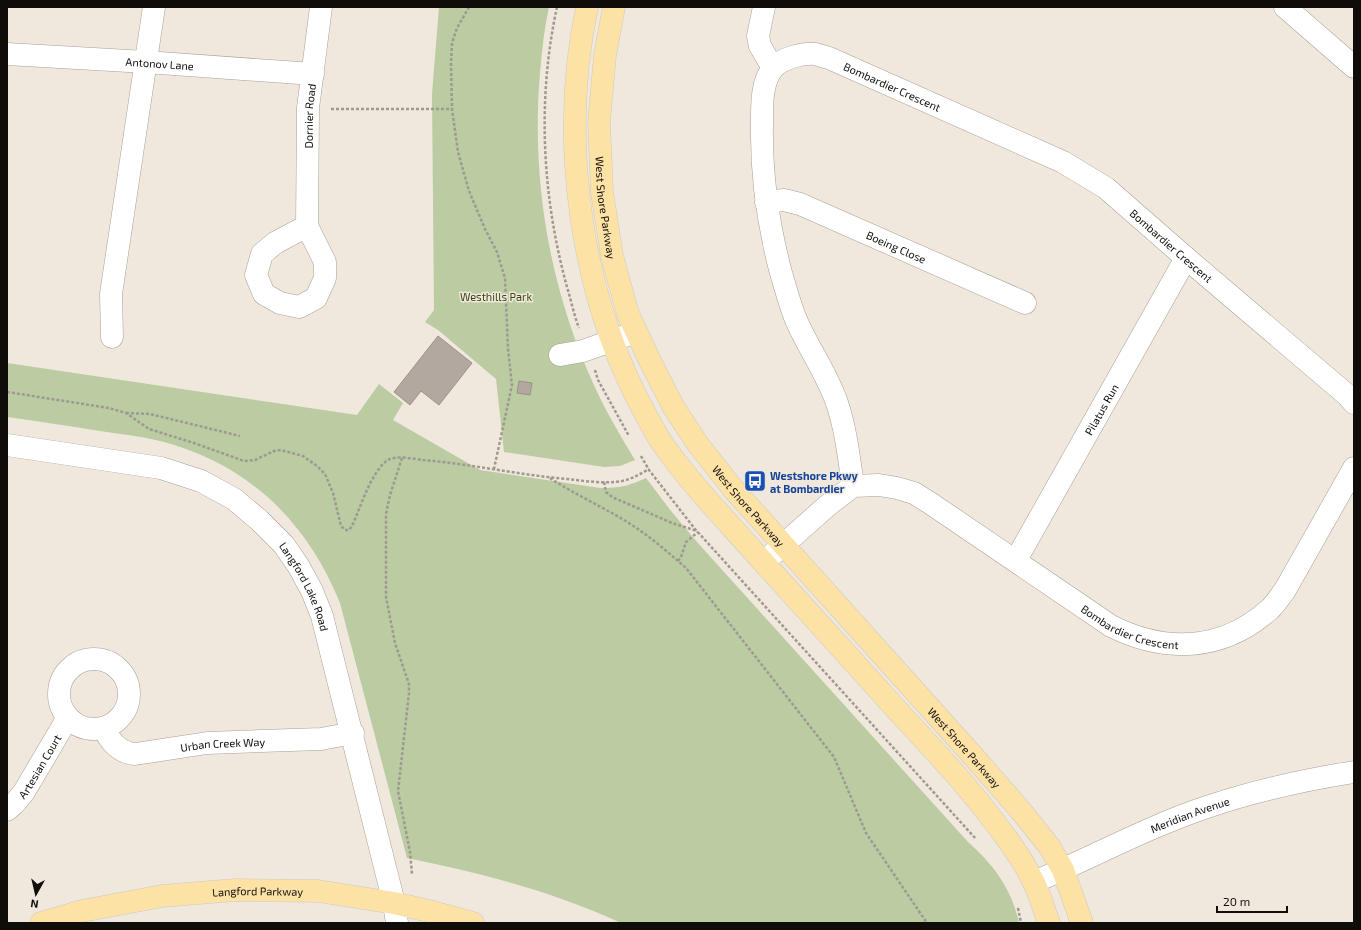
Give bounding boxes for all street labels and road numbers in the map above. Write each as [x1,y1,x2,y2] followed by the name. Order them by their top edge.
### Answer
[125,54,194,72] street label: Antonov Lane
[842,59,943,113] street label: Bombardier Crescent
[301,83,318,148] street label: Dornier Road
[594,156,619,260] street label: West Shore Parkway
[1128,206,1216,285] street label: Bombardier Crescent
[865,228,928,265] street label: Boeing Close
[1081,381,1120,437] street label: Pilatus Run
[710,462,788,549] street label: West Shore Parkway
[277,539,332,632] street label: Langford Lake Road
[1079,601,1179,651] street label: Bombardier Crescent
[926,704,1004,790] street label: West Shore Parkway
[15,732,63,801] street label: Artesian Court
[179,734,266,754] street label: Urban Creek Way
[1148,794,1231,835] street label: Meridian Avenue
[212,883,303,898] street label: Langford Parkway

